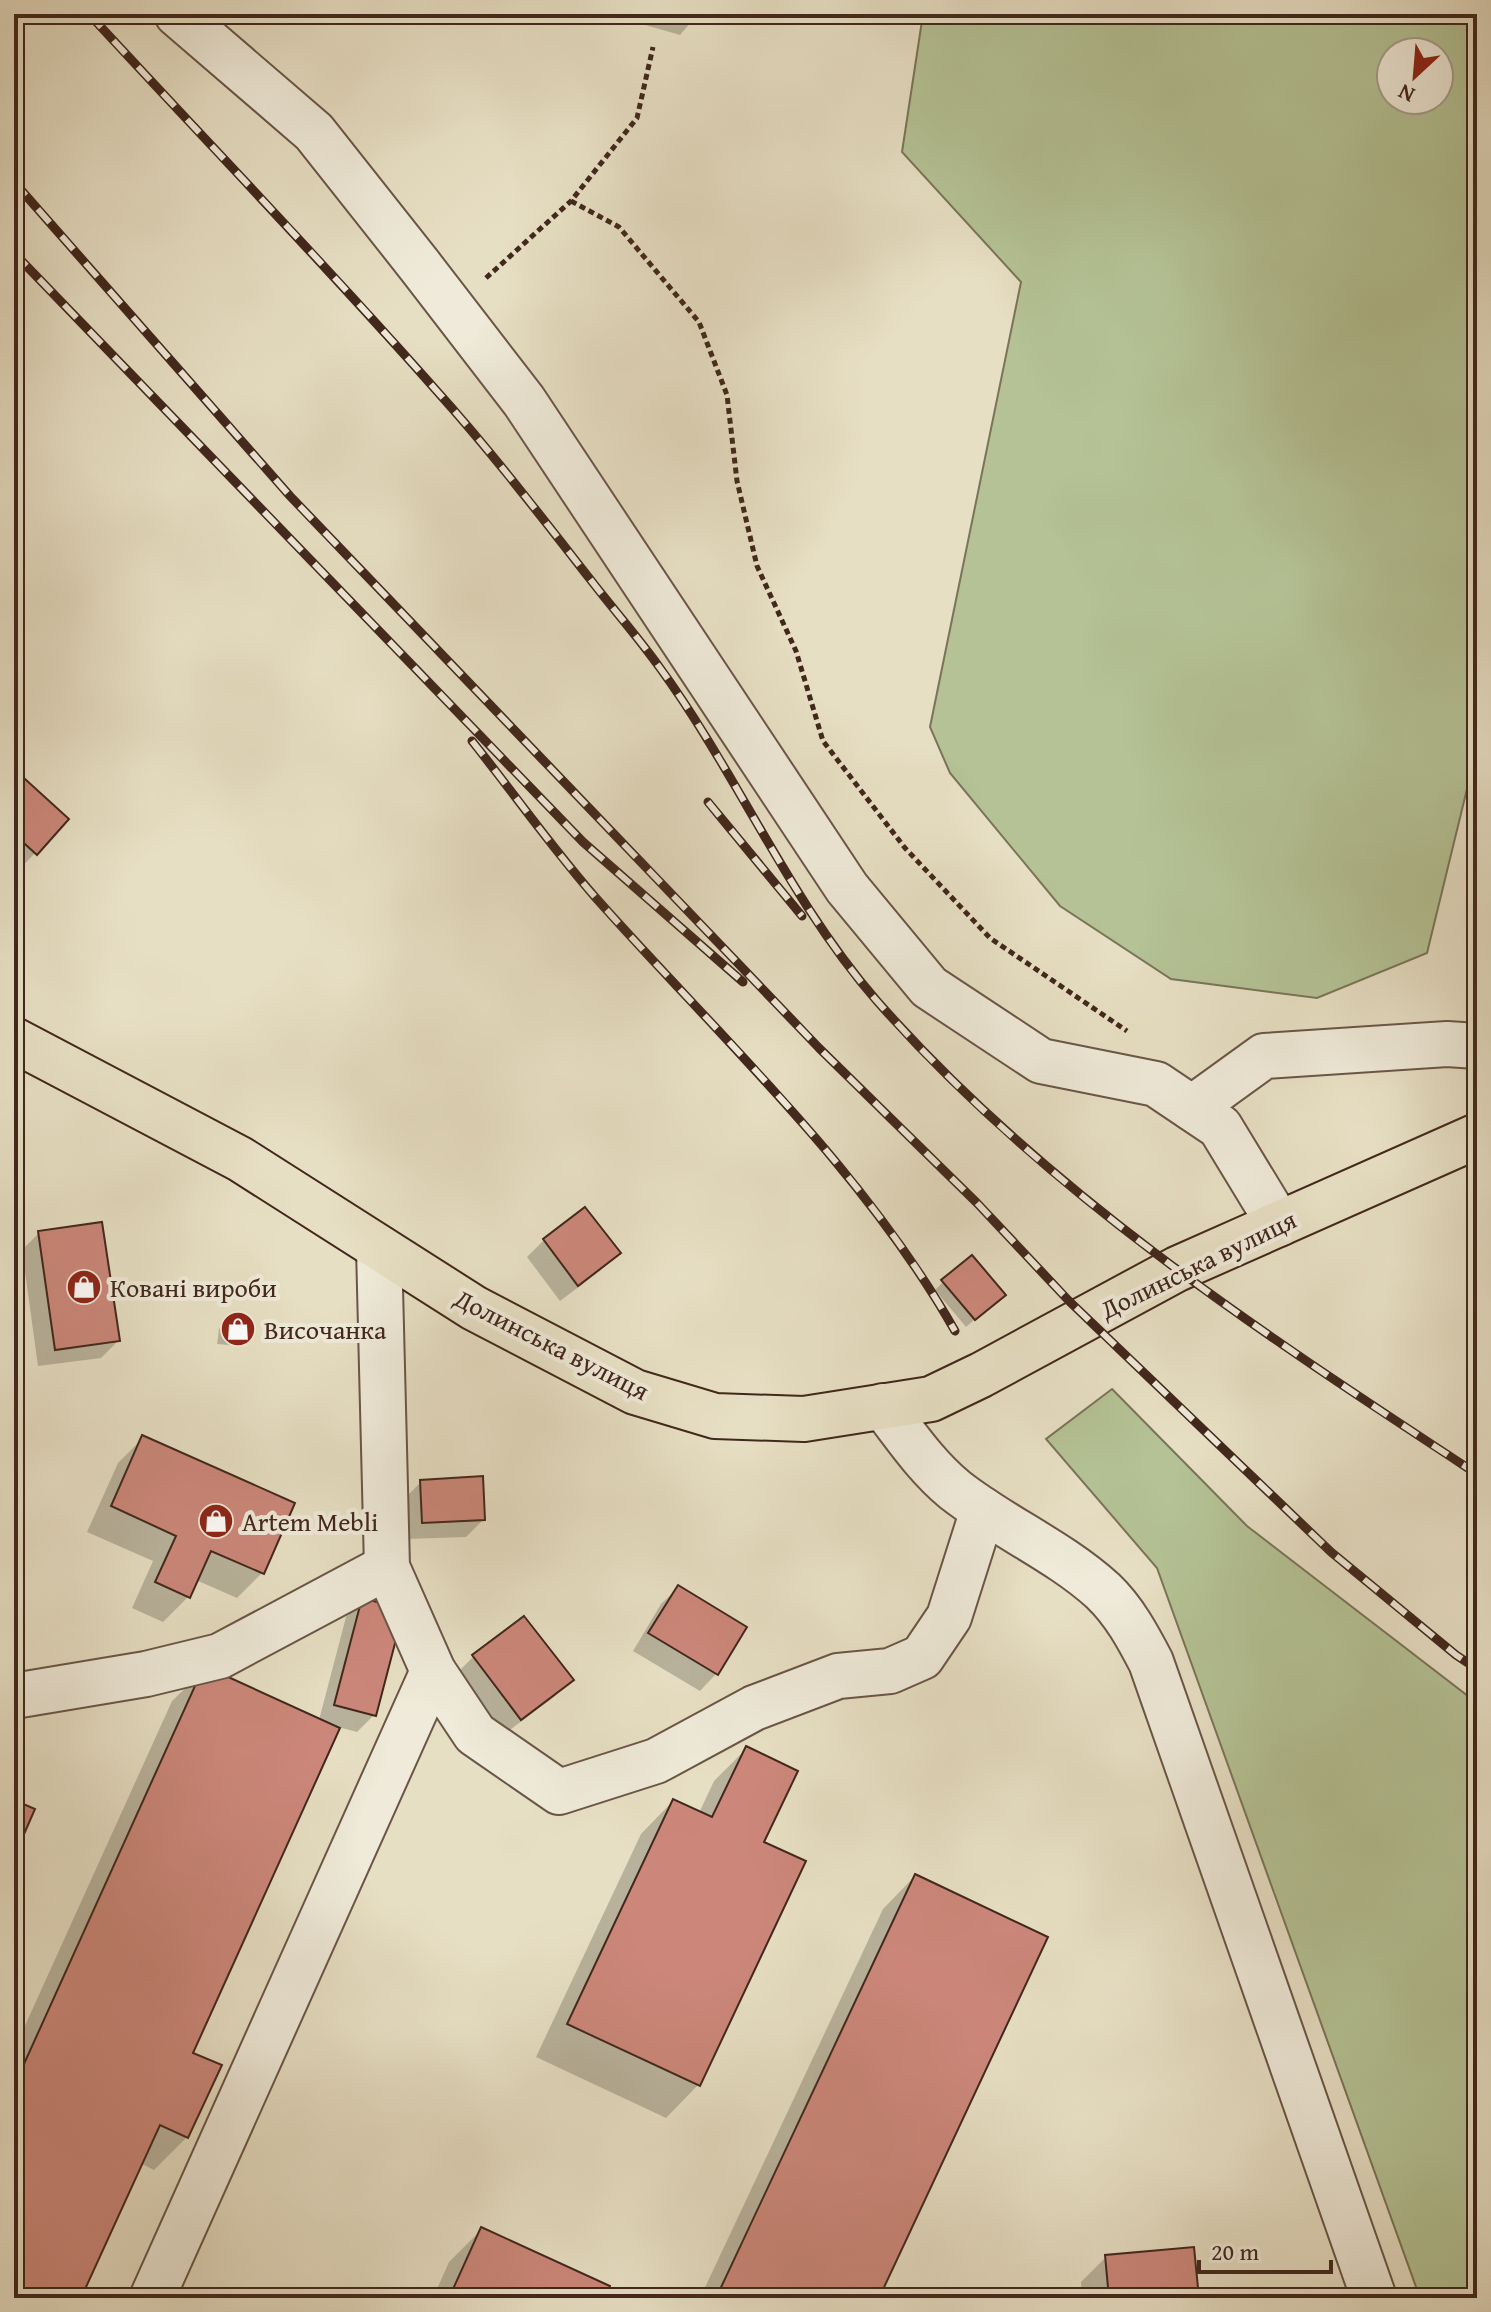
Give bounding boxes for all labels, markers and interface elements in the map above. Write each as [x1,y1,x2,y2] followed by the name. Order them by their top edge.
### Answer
[1375,36,1455,116] north arrow
[1392,76,1420,112] text: N
[1092,1200,1303,1329] street label: Долинська вулиця
[65,1268,103,1306] shop icon: Ковані вироби
[110,1268,277,1307] place label: Ковані вироби
[447,1278,656,1410] street label: Долинська вулиця
[219,1310,257,1348] shop icon: Височанка
[264,1310,387,1349] place label: Височанка
[197,1502,235,1540] shop icon: Artem Mebli
[242,1502,378,1541] place label: Artem Mebli
[1199,2224,1331,2274] scale bar
[1211,2234,1259,2269] text: 20 m

